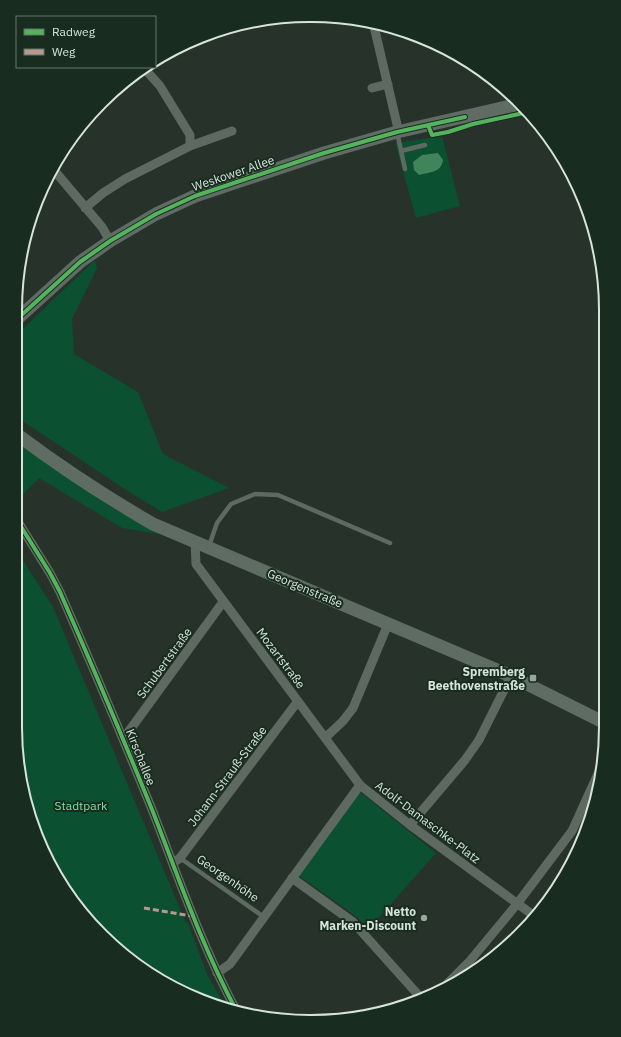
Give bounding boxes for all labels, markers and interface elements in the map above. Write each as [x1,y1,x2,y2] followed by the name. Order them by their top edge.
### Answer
[16,16,156,68] legend
[52,24,96,39] text: Radweg
[52,44,76,59] text: Weg
[190,152,277,194] street label: Weskower Allee
[265,565,345,611] street label: Georgenstraße
[133,624,195,701] street label: Schubertstraße
[253,625,309,692] street label: Mozartstraße
[428,664,525,693] place label: Spremberg Beethovenstraße
[528,673,538,683] marker: Spremberg Beethovenstraße
[184,723,270,829] street label: Johann-Strauß-Straße
[123,726,159,788] street label: Kirschallee
[372,778,484,867] street label: Adolf-Damaschke-Platz
[55,798,108,813] park label: Stadtpark
[194,851,262,905] street label: Georgenhöhe
[320,904,416,933] place label: Netto Marken-Discount
[419,913,429,923] marker: Netto Marken-Discount

